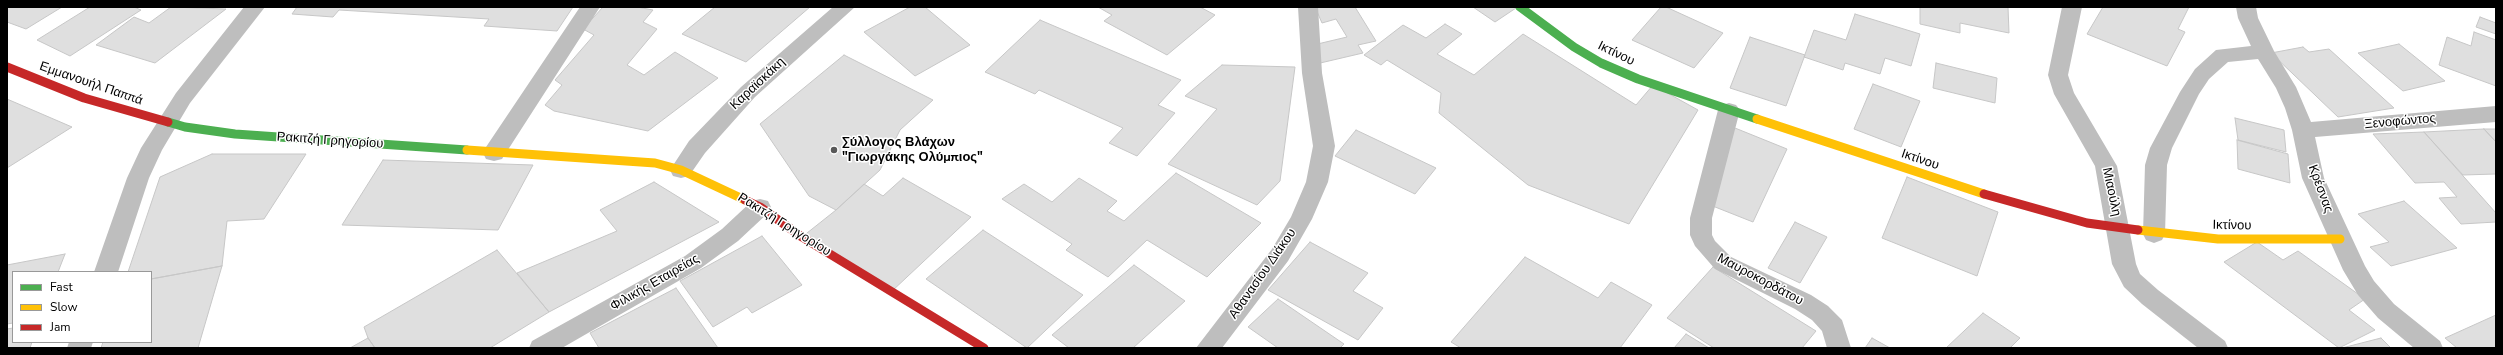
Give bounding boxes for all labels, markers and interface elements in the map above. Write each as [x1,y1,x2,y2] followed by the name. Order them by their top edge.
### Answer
[1595,38,1637,70] street label: Ικτίνου
[727,55,789,113] street label: Καραϊσκάκη
[37,59,145,109] street label: Εμμανουήλ Παππά
[2364,111,2436,133] street label: Ξενοφώντος
[276,129,384,153] street label: Ρακιτζή Γρηγορίου
[842,135,983,166] place label: Σύλλογος Βλάχων "Γιωργάκης Ολύμπιος"
[829,145,839,155] marker: Σύλλογος Βλάχων "Γιωργάκης Ολύμπιος"
[1899,146,1941,174] street label: Ικτίνου
[2304,163,2336,215] street label: Κρέσνας
[2098,166,2124,218] street label: Μιαούλη
[735,190,833,260] street label: Ρακιτζή Γρηγορίου
[2212,218,2252,234] street label: Ικτίνου
[1226,226,1300,322] street label: Αθανασίου Διάκου
[608,251,702,315] street label: Φιλικής Εταιρείας
[1714,251,1806,309] street label: Μαυροκορδάτου
[12,271,152,343] legend
[50,279,73,295] text: Fast
[50,299,78,315] text: Slow
[50,319,71,335] text: Jam

